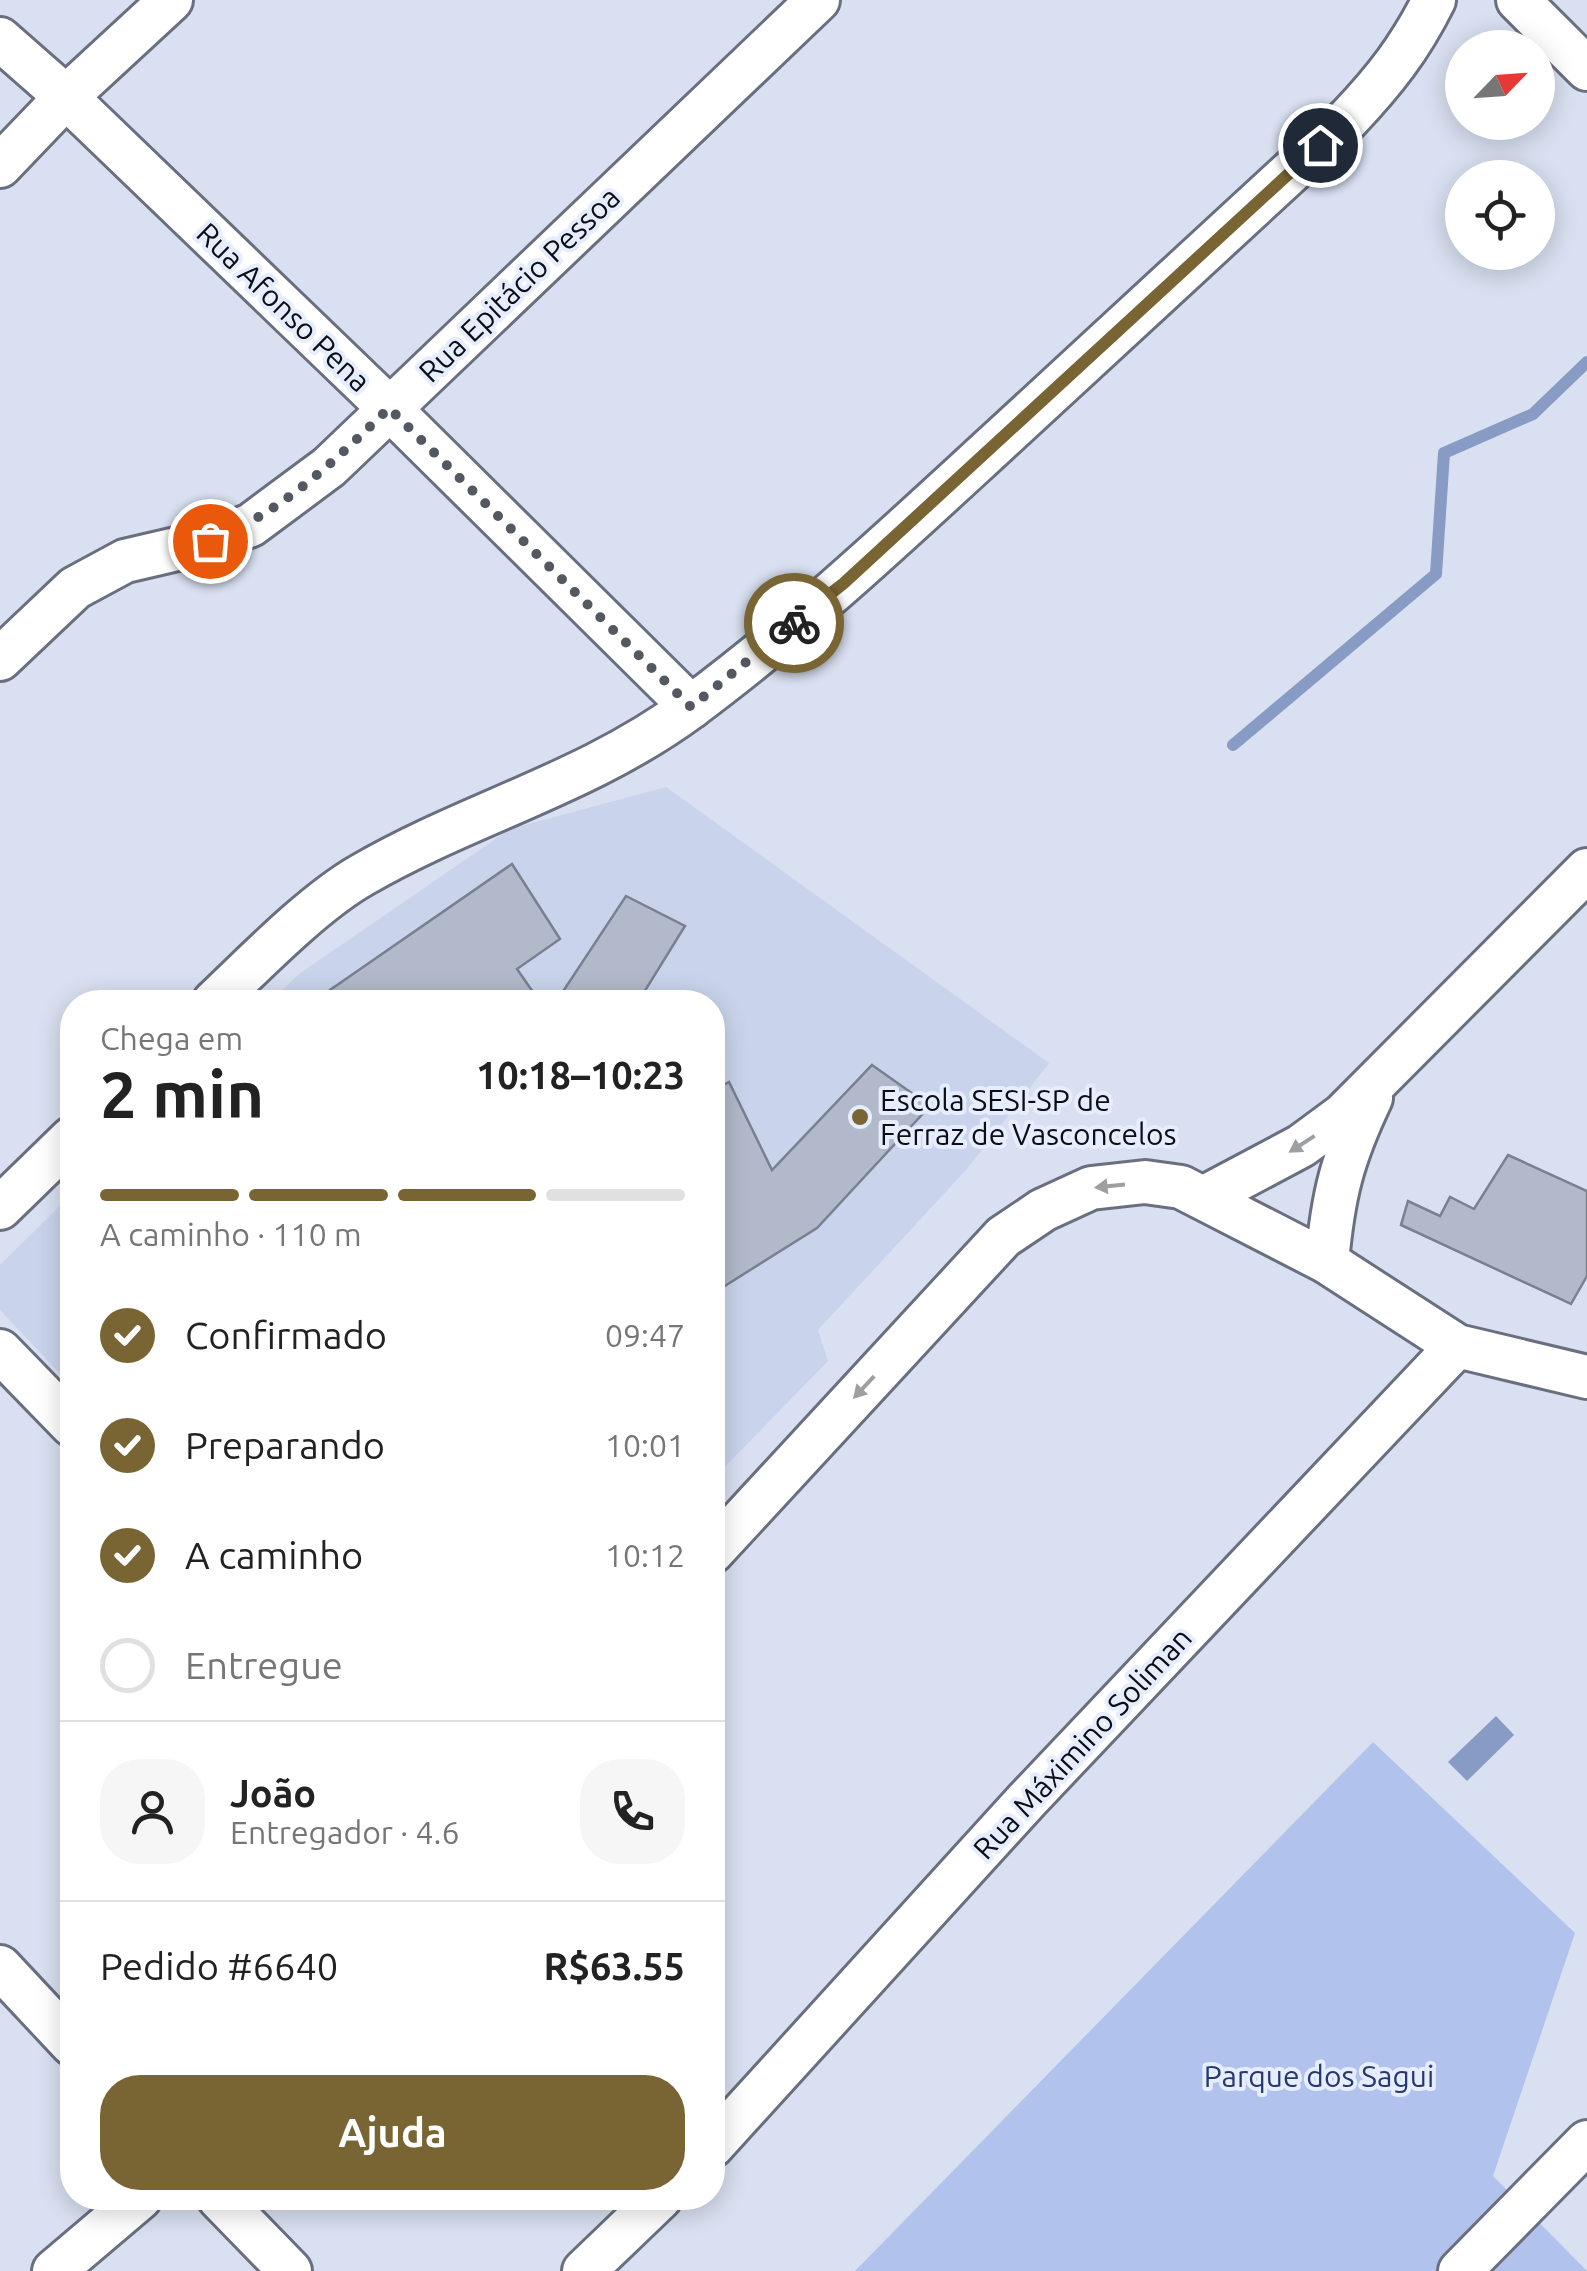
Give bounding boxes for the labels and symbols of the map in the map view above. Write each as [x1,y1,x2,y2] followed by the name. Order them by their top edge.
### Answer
[1445,30,1555,140] north arrow
[1278,103,1363,188] pin
[412,180,626,388] street label: Rua Epitácio Pessoa
[190,216,378,398] street label: Rua Afonso Pena
[168,499,253,584] pin
[744,573,844,673] courier
[880,1083,1176,1151] place label: Escola SESI-SP de Ferraz de Vasconcelos
[849,1106,871,1128] marker: Escola SESI-SP de Ferraz de Vasconcelos
[1288,1135,1315,1153] one-way arrow
[1094,1178,1126,1194] one-way arrow
[854,1374,876,1399] one-way arrow
[966,1620,1198,1866] street label: Rua Máximino Soliman
[1204,2059,1434,2093] park label: Parque dos Sagui

